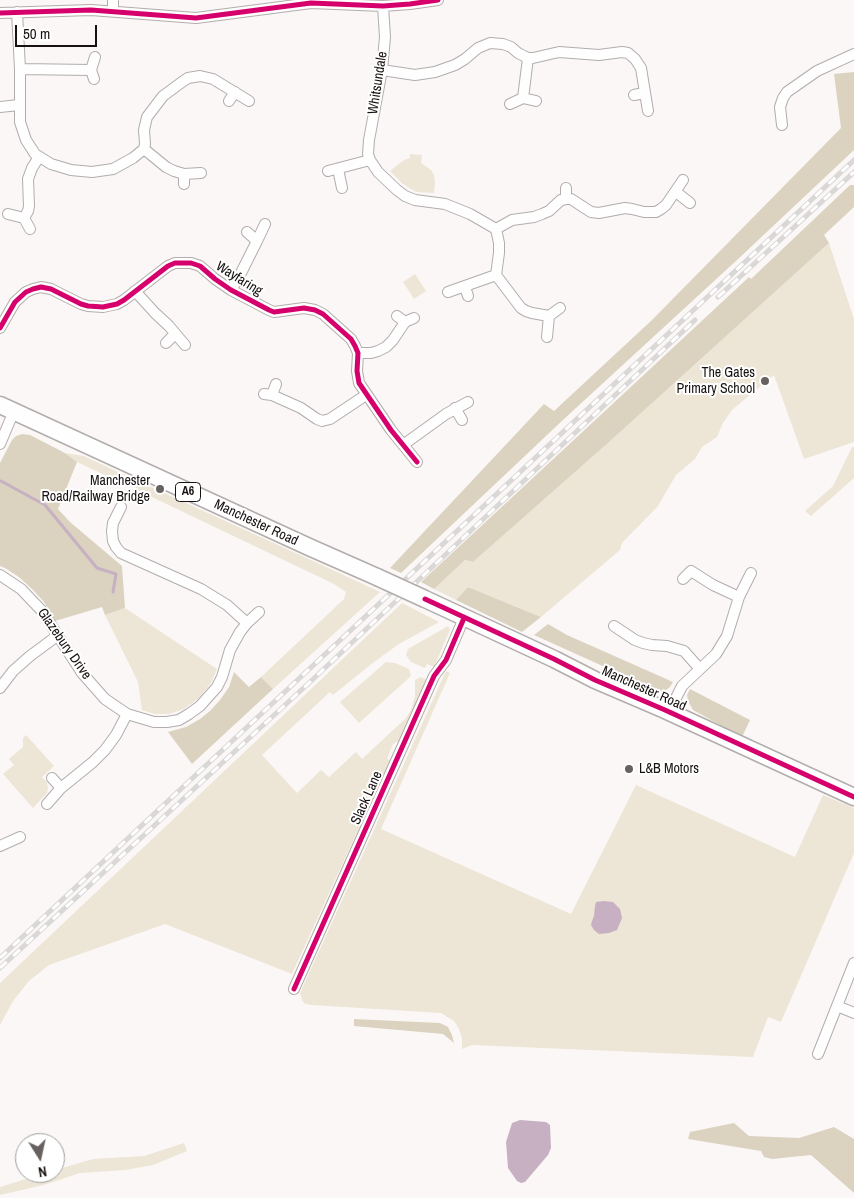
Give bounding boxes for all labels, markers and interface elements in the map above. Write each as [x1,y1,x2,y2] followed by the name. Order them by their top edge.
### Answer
[18,15,100,47] scale bar
[23,23,50,44] text: 50 m
[365,50,391,116] street label: Whitsundale
[213,258,265,300] street label: Wayfaring
[677,365,755,398] place label: The Gates Primary School
[759,375,771,387] marker: The Gates Primary School
[42,473,150,506] place label: Manchester Road/Railway Bridge
[176,482,200,502] road number: A6
[154,483,166,495] marker: Manchester Road/Railway Bridge
[211,496,301,550] street label: Manchester Road
[33,605,95,683] street label: Glazebury Drive
[599,663,689,715] street label: Manchester Road
[639,761,699,777] place label: L&B Motors
[623,763,635,775] marker: L&B Motors
[348,769,386,827] street label: Slack Lane
[15,1133,65,1183] north arrow
[37,1162,48,1181] text: N

